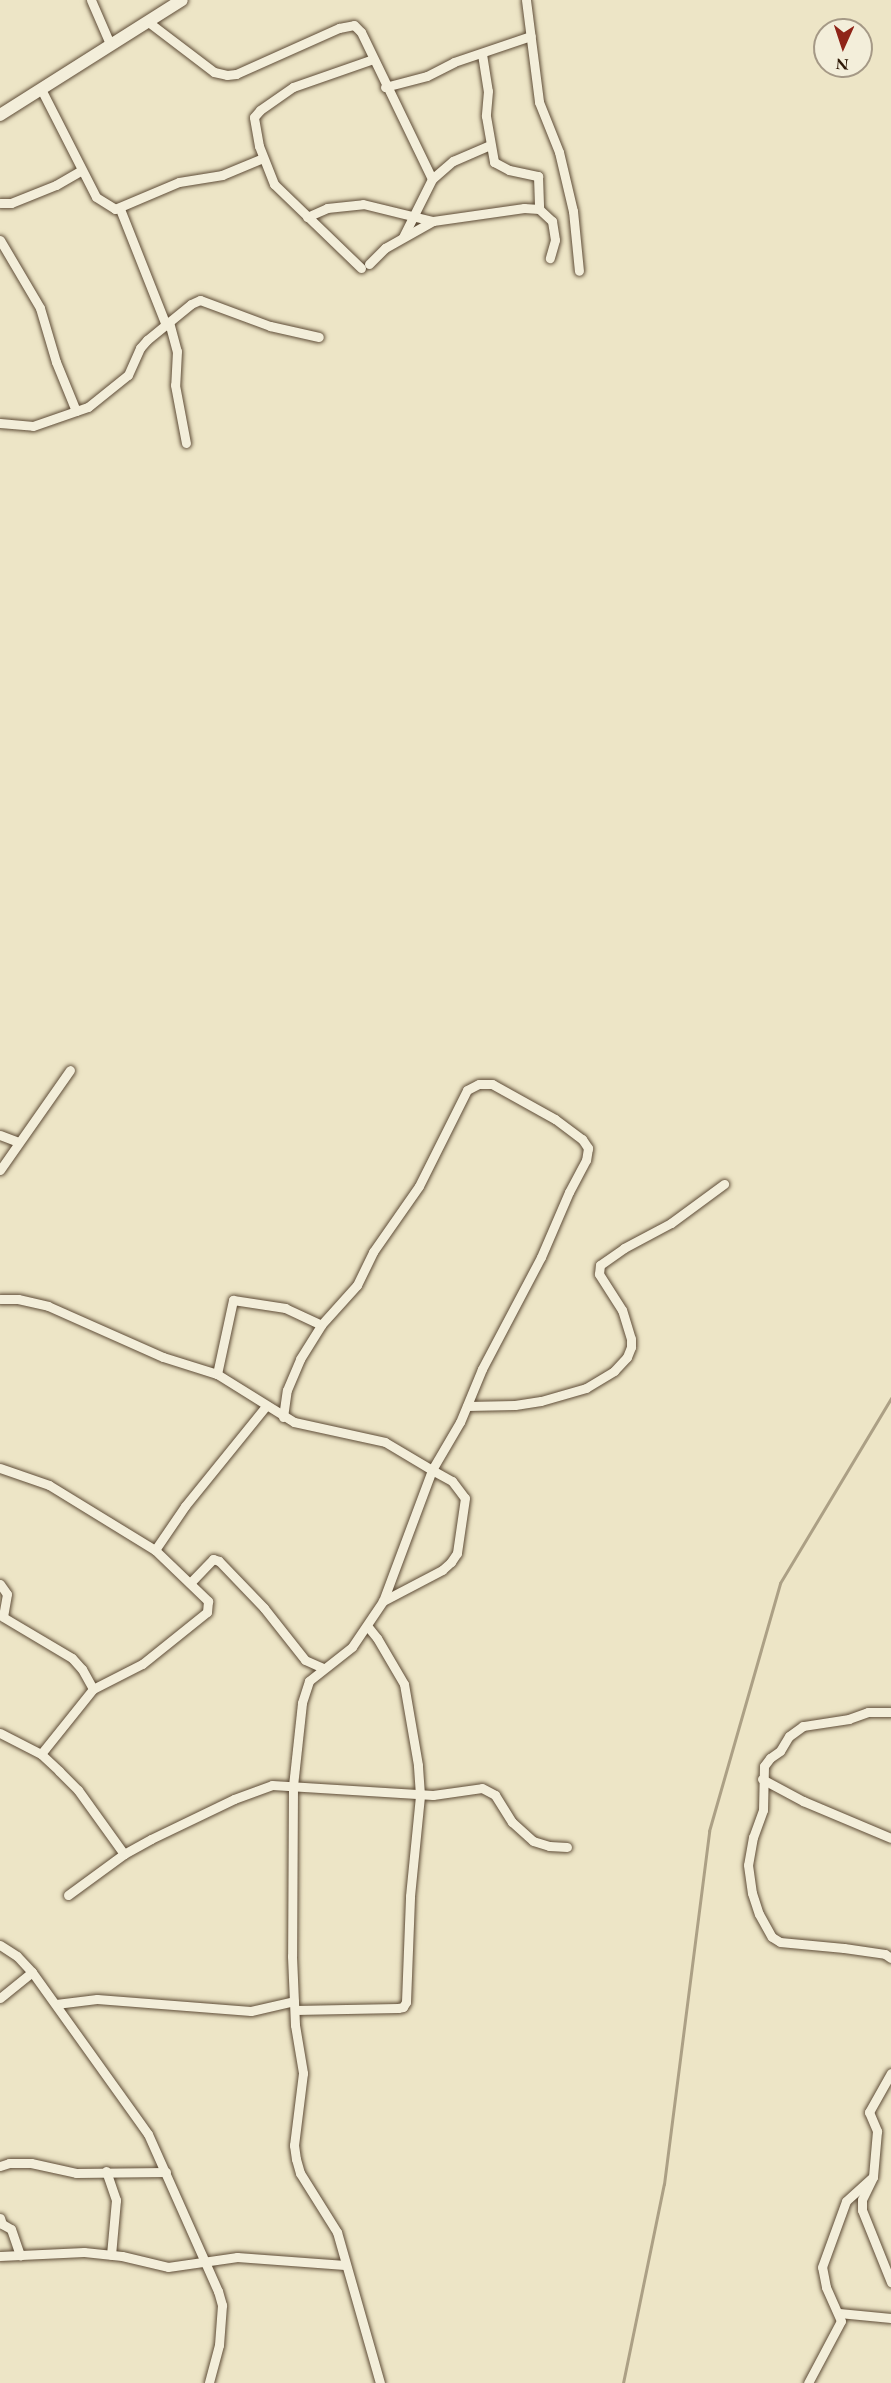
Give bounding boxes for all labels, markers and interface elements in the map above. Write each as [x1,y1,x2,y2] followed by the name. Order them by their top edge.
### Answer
[813,18,873,78] north arrow
[835,54,849,75] text: N

